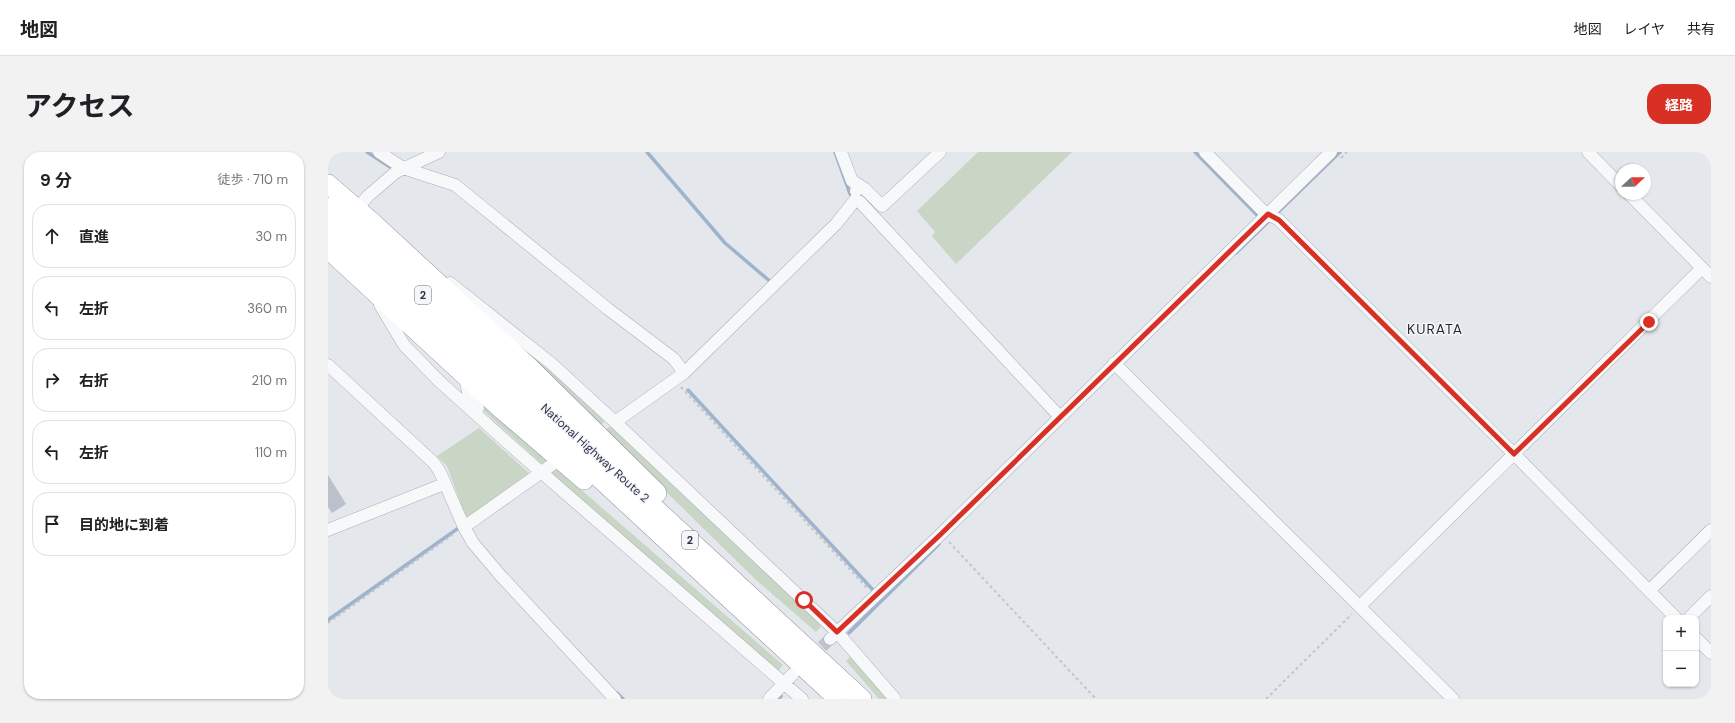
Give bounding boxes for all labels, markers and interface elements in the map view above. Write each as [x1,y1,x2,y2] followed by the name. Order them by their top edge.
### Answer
[20,17,58,42] text: 地図
[1573,20,1601,38] text: 地図
[1623,20,1665,38] text: レイヤ
[1687,20,1715,38] text: 共有
[1647,84,1711,124] button: 経路
[24,88,135,125] text: アクセス
[1615,164,1651,200] north arrow
[40,169,72,191] text: 9 分
[218,171,288,188] text: 徒歩 · 710 m
[41,225,63,247] icon: ahead
[79,227,109,247] text: 直進
[255,228,287,245] text: 30 m
[415,286,431,304] road number: 2
[41,297,63,319] icon: left
[79,299,109,319] text: 左折
[247,300,287,317] text: 360 m
[1640,313,1658,331] route end
[1407,320,1463,338] district label: KURATA
[41,369,63,391] icon: right
[79,371,109,391] text: 右折
[252,372,287,389] text: 210 m
[537,400,653,506] street label: National Highway Route 2
[41,441,63,463] icon: left
[79,443,109,463] text: 左折
[255,444,287,461] text: 110 m
[41,513,63,535] icon: arrive
[79,515,169,535] text: 目的地に到着
[682,531,698,549] road number: 2
[795,591,813,609] route start
[1663,615,1699,687] map controls
[1663,615,1699,651] button: +
[1663,651,1699,687] button: −

